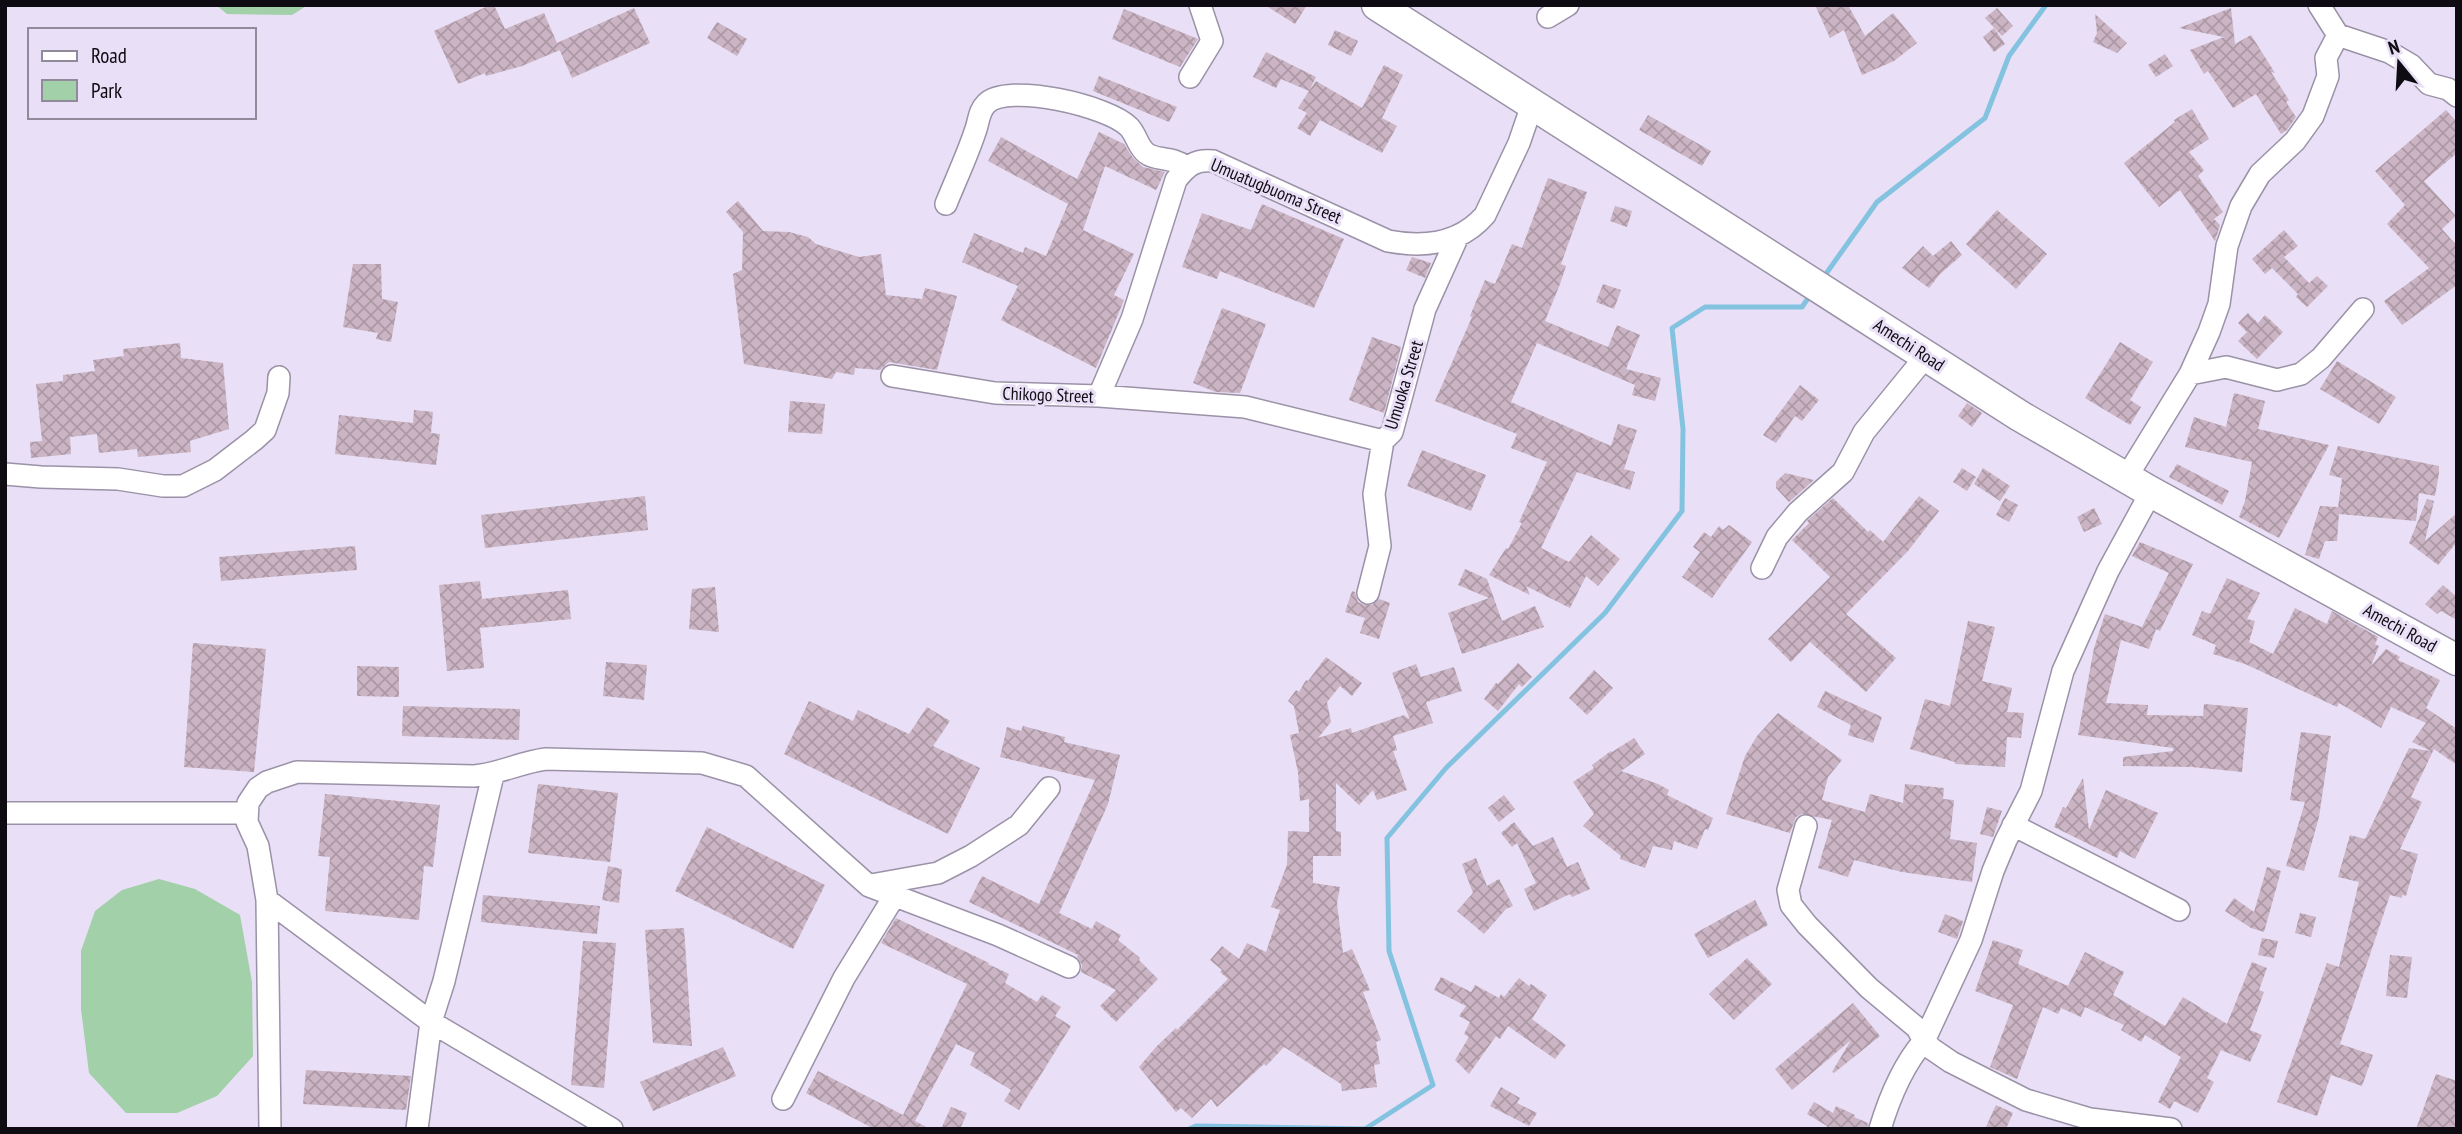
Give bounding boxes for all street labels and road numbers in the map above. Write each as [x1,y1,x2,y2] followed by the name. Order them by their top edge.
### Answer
[1207,153,1345,229] street label: Umuatugbuoma Street
[1869,313,1949,376] street label: Amechi Road
[1379,337,1428,432] street label: Umuoka Street
[1002,381,1094,408] street label: Chikogo Street
[2360,598,2441,657] street label: Amechi Road

